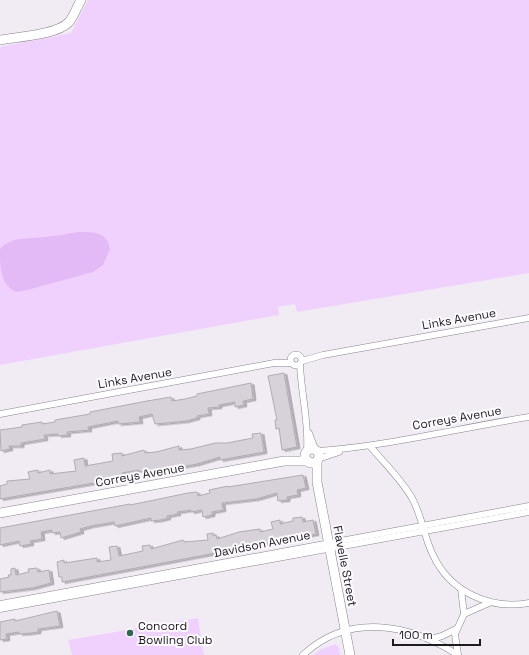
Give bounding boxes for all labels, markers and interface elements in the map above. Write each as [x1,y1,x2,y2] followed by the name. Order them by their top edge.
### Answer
[421,305,497,333] street label: Links Avenue
[97,364,173,392] street label: Links Avenue
[411,402,503,434] street label: Correys Avenue
[94,459,186,491] street label: Correys Avenue
[329,524,361,608] street label: Flavelle Street
[212,527,312,561] street label: Davidson Avenue
[138,618,213,648] place label: Concord Bowling Club
[393,621,480,647] scale bar
[399,627,433,643] text: 100 m
[125,628,135,638] marker: Concord Bowling Club

